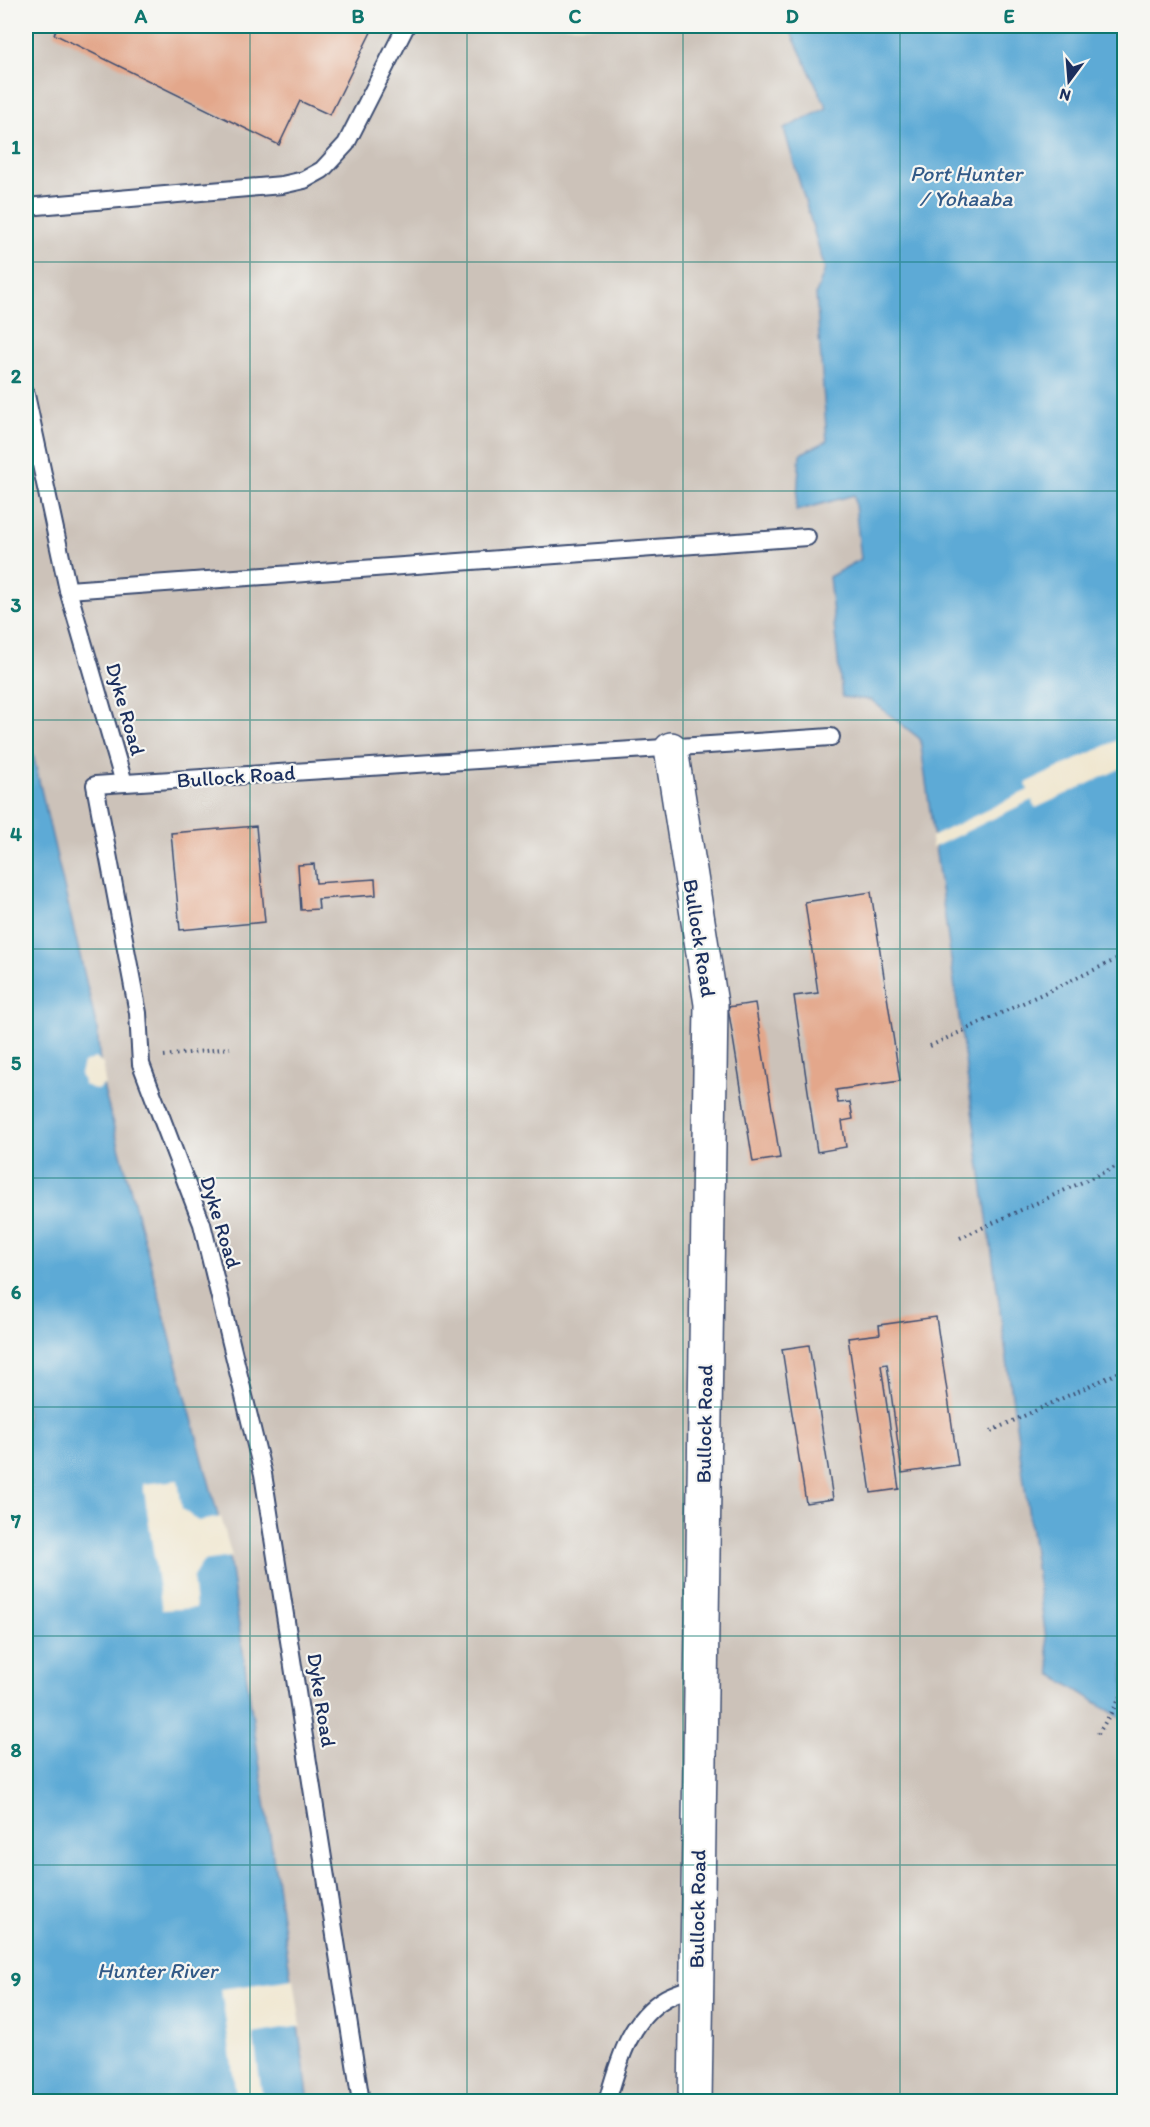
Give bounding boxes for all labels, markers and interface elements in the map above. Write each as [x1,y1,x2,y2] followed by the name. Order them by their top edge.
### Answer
[134,4,148,28] text: A
[352,4,365,28] text: B
[569,4,582,28] text: C
[785,4,799,28] text: D
[1003,4,1015,28] text: E
[1039,51,1099,111] north arrow
[1057,84,1073,106] text: N
[11,135,21,159] text: 1
[910,160,1025,212] water label: Port Hunter / Yohaaba
[11,364,22,388] text: 2
[11,593,22,617] text: 3
[101,660,151,759] street label: Dyke Road
[176,759,296,793] street label: Bullock Road
[10,822,22,846] text: 4
[678,877,722,999] street label: Bullock Road
[11,1051,22,1075] text: 5
[195,1173,247,1272] street label: Dyke Road
[11,1280,22,1304] text: 6
[690,1364,718,1484] street label: Bullock Road
[10,1509,21,1533] text: 7
[302,1651,342,1749] street label: Dyke Road
[11,1738,22,1762] text: 8
[683,1849,711,1969] street label: Bullock Road
[97,1957,220,1984] water label: Hunter River
[11,1967,21,1991] text: 9

